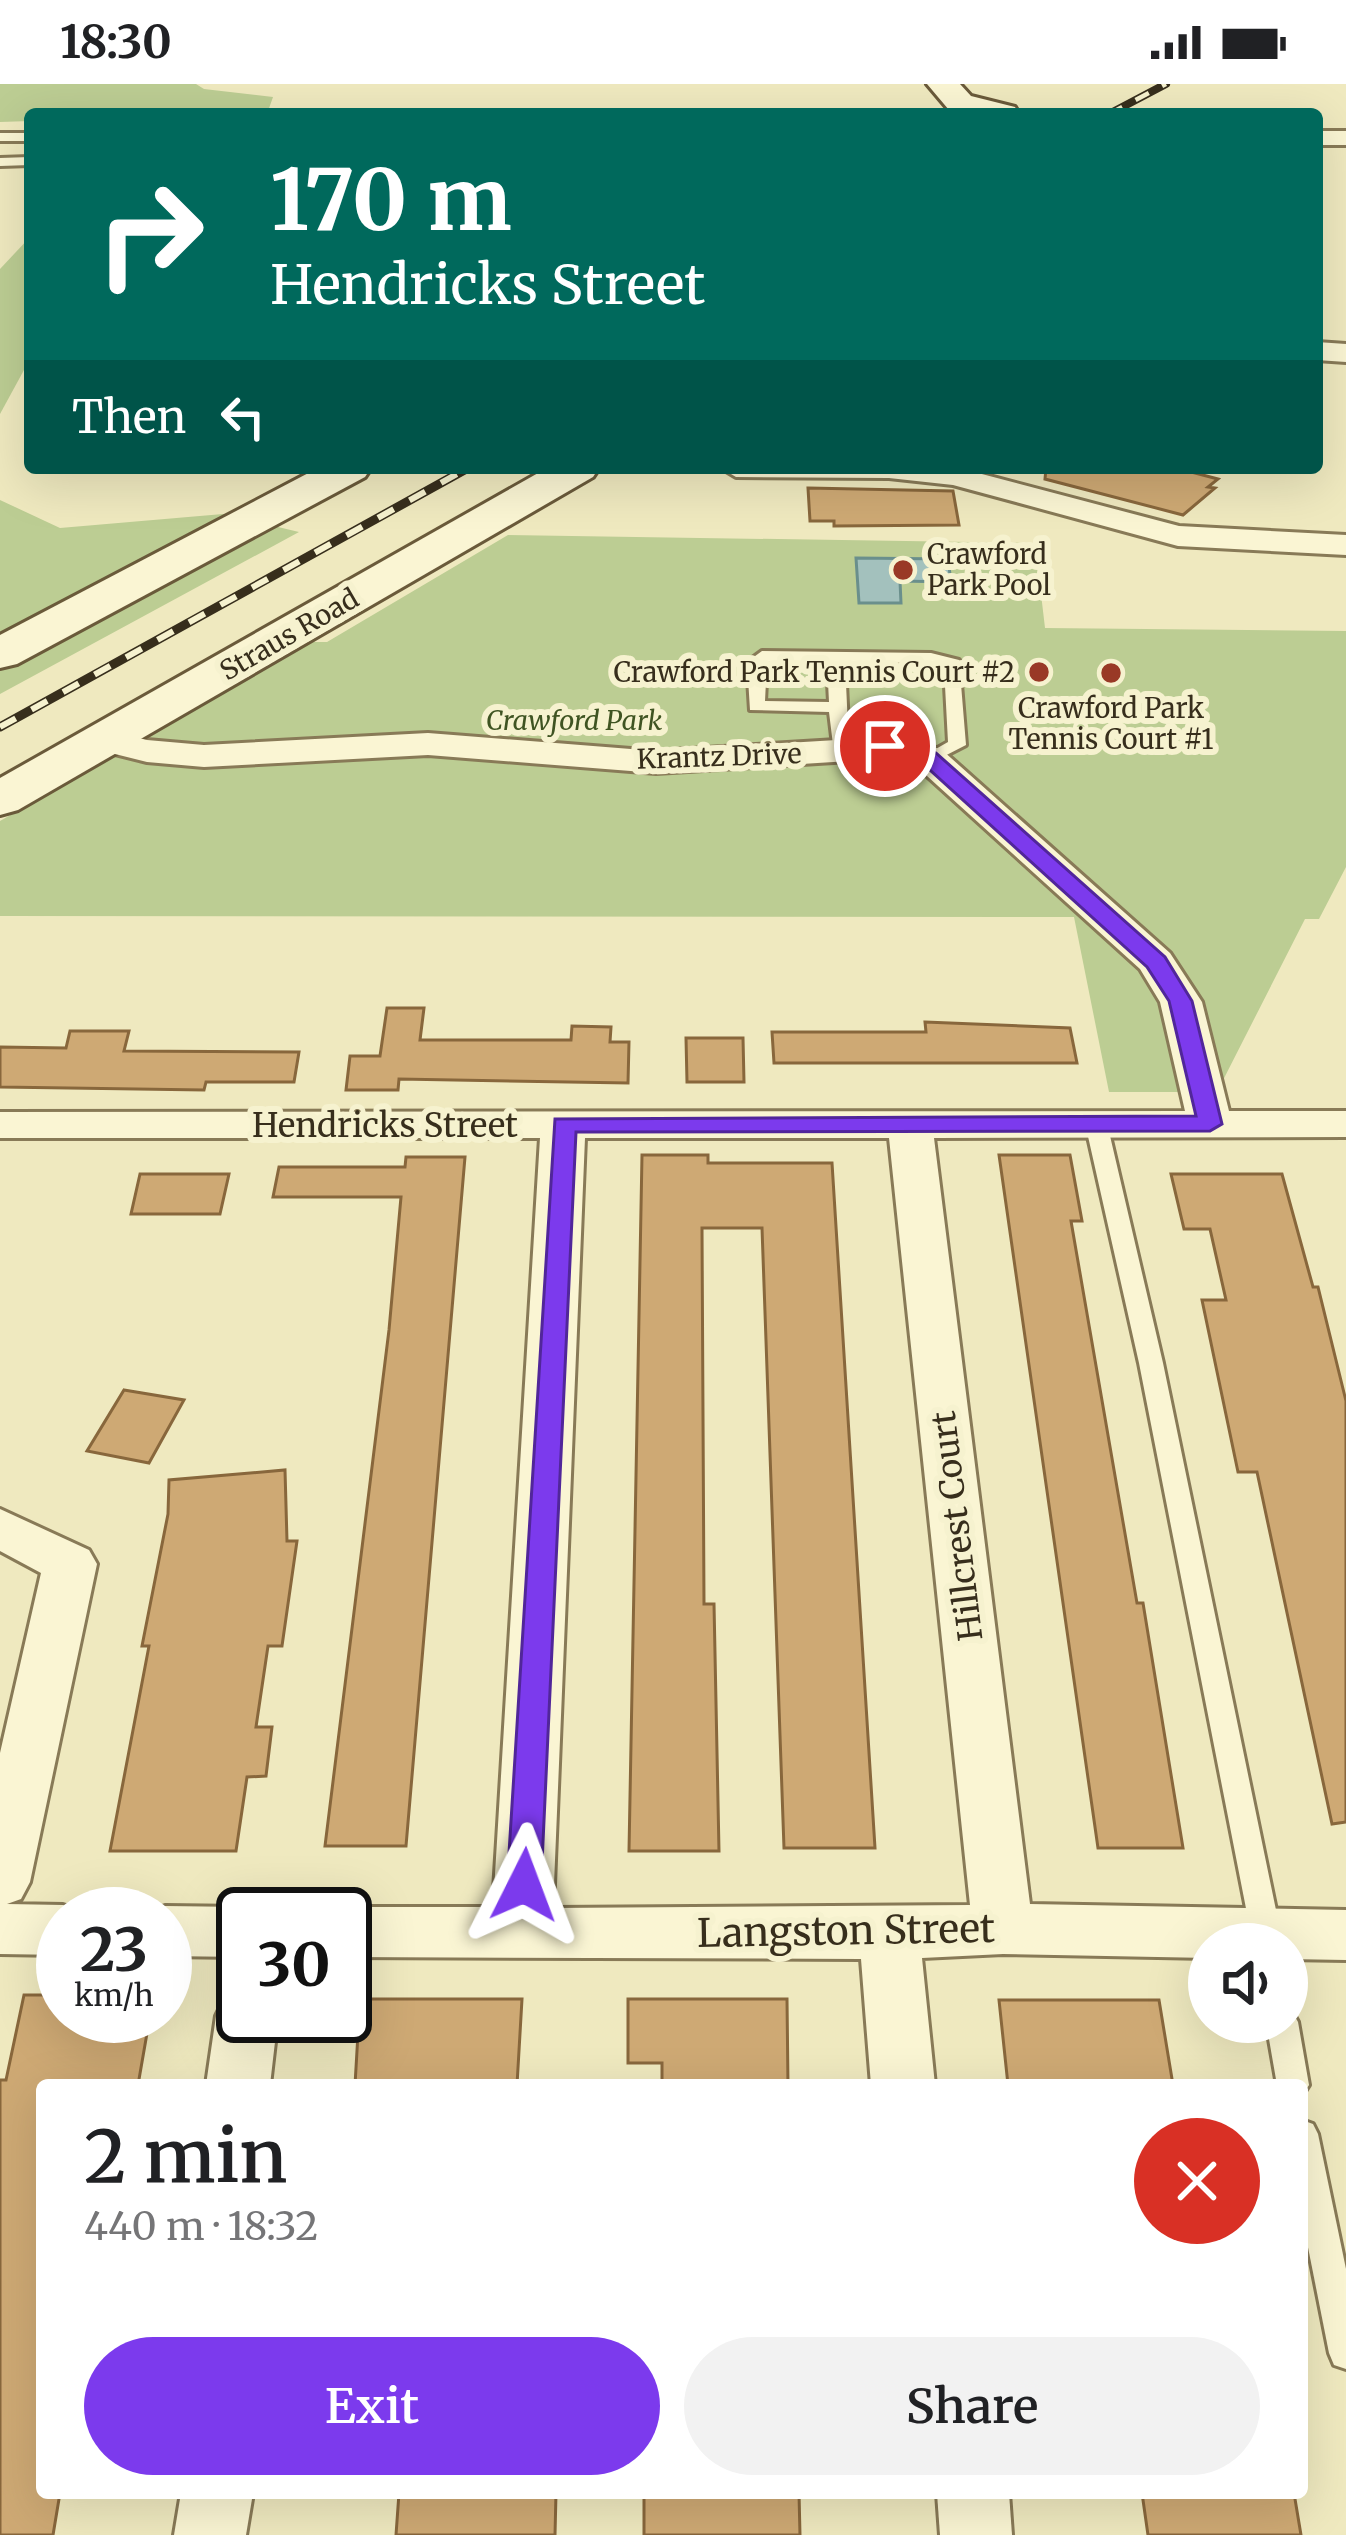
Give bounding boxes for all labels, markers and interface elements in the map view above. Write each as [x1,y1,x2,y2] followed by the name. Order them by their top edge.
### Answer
[60,14,172,70] text: 18:30
[270,147,512,253] text: 170 m
[72,156,228,312] icon: right
[270,251,705,319] text: Hendricks Street
[210,384,276,450] icon: left
[72,389,186,445] text: Then
[927,537,1051,602] place label: Crawford Park Pool
[890,557,916,583] marker: Crawford Park Pool
[214,581,364,687] street label: Straus Road
[613,655,1015,689] place label: Crawford Park Tennis Court #2
[1026,659,1052,685] marker: Crawford Park Tennis Court #2
[1098,660,1124,686] marker: Crawford Park Tennis Court #1
[1008,691,1214,756] place label: Crawford Park Tennis Court #1
[834,695,936,797] pin
[486,703,662,737] park label: Crawford Park
[852,713,918,779] icon: arrive
[636,736,802,776] street label: Krantz Drive
[252,1105,518,1146] street label: Hendricks Street
[923,1409,991,1643] street label: Hillcrest Court
[461,1822,587,1948] position arrow
[216,1887,372,2043] speed limit sign: 30
[697,1904,995,1958] street label: Langston Street
[80,1912,148,1987] text: 23
[1188,1923,1308,2043] map controls
[1188,1923,1308,2043] button: sound
[74,1976,154,2014] text: km/h
[84,2111,287,2202] text: 2 min
[1134,2118,1260,2244] button: close
[84,2202,319,2251] text: 440 m · 18:32
[84,2337,660,2475] button: Exit
[684,2337,1260,2475] button: Share

